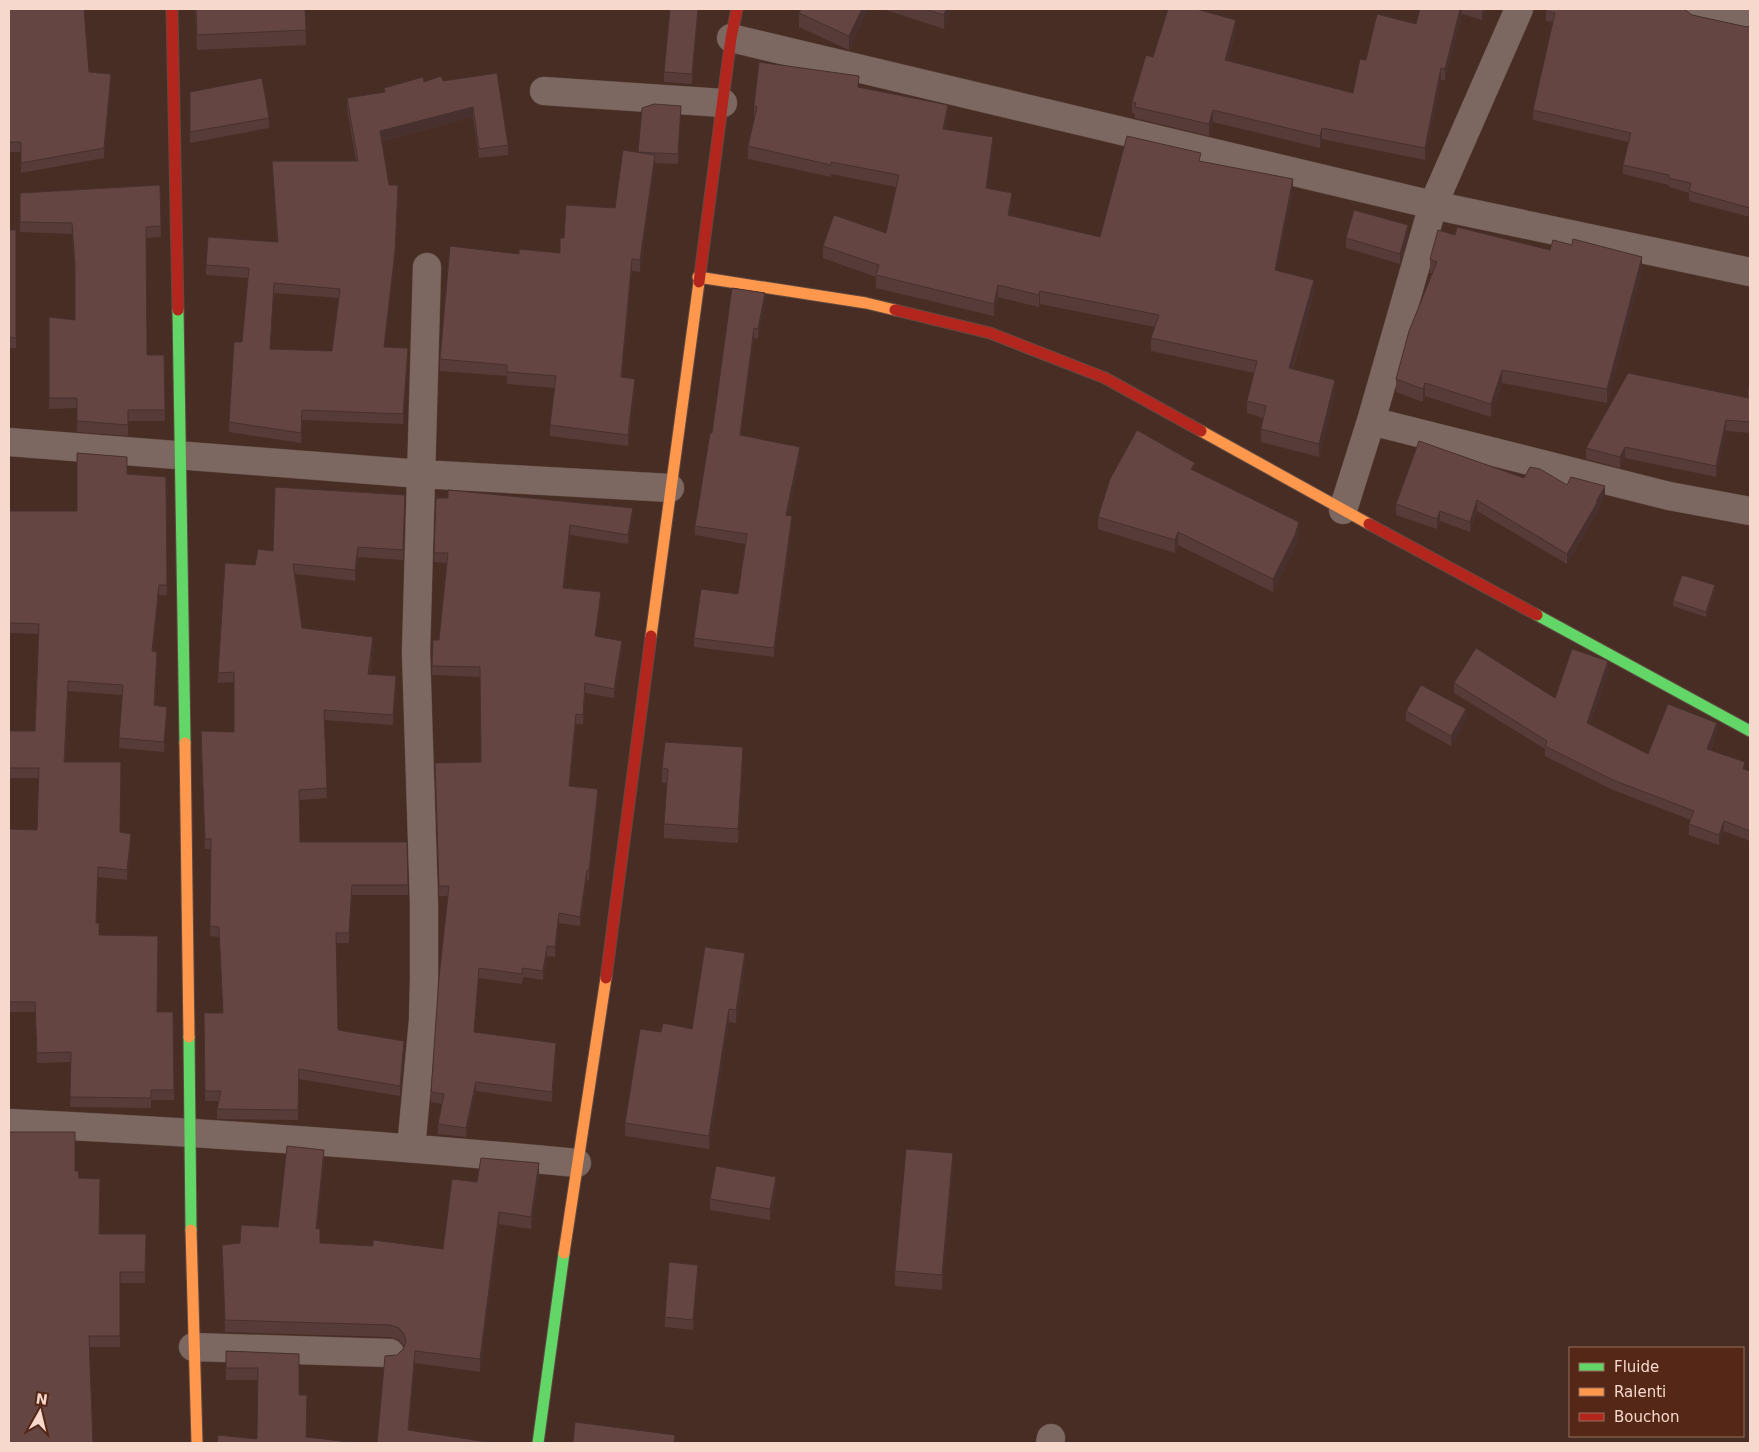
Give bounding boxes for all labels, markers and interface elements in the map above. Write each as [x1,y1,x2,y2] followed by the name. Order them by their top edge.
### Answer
[1569,1347,1744,1437] legend
[1614,1358,1659,1376] text: Fluide
[1614,1383,1666,1401] text: Ralenti
[15,1387,65,1437] north arrow
[35,1390,49,1408] text: N
[1614,1408,1679,1426] text: Bouchon

